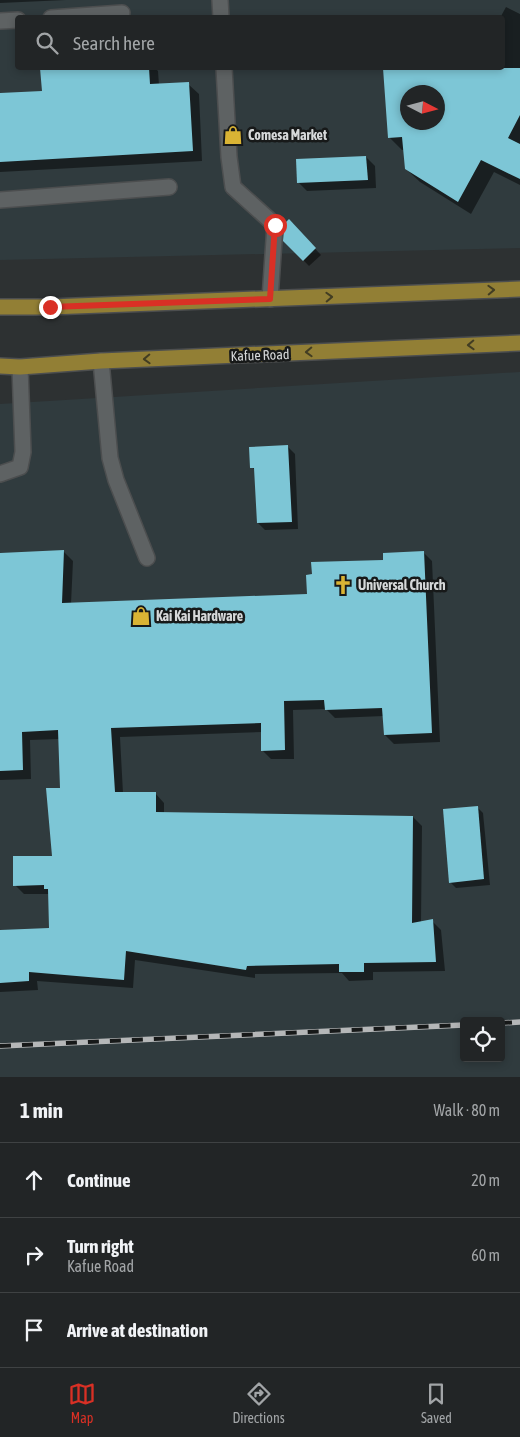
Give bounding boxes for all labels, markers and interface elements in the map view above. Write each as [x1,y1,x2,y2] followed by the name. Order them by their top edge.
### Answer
[15,15,505,70] search box
[33,29,61,57] icon: search
[73,32,155,54] text: Search here
[400,85,445,130] north arrow
[222,124,244,146] shop icon: Comesa Market
[248,127,327,143] place label: Comesa Market
[264,214,287,237] route start
[488,285,495,295] one-way arrow
[325,291,333,302] one-way arrow
[39,296,62,319] route end
[467,340,475,351] one-way arrow
[230,346,290,364] street label: Kafue Road
[305,347,313,358] one-way arrow
[142,354,150,365] one-way arrow
[332,574,354,596] church icon: Universal Church
[358,577,446,593] place label: Universal Church
[130,605,152,627] shop icon: Kai Kai Hardware
[156,608,243,624] place label: Kai Kai Hardware
[460,1017,505,1062] map controls
[460,1017,505,1062] button: locate
[20,1098,63,1122] text: 1 min
[434,1101,500,1119] text: Walk · 80 m
[20,1166,48,1194] icon: ahead
[67,1169,131,1191] text: Continue
[471,1171,500,1189] text: 20 m
[67,1235,134,1257] text: Turn right
[20,1241,48,1269] icon: right
[471,1246,500,1264] text: 60 m
[67,1257,134,1275] text: Kafue Road
[20,1316,48,1344] icon: arrive
[67,1319,208,1341] text: Arrive at destination
[68,1380,96,1426] tab: Map
[232,1380,285,1426] tab: Directions
[421,1380,452,1426] tab: Saved

